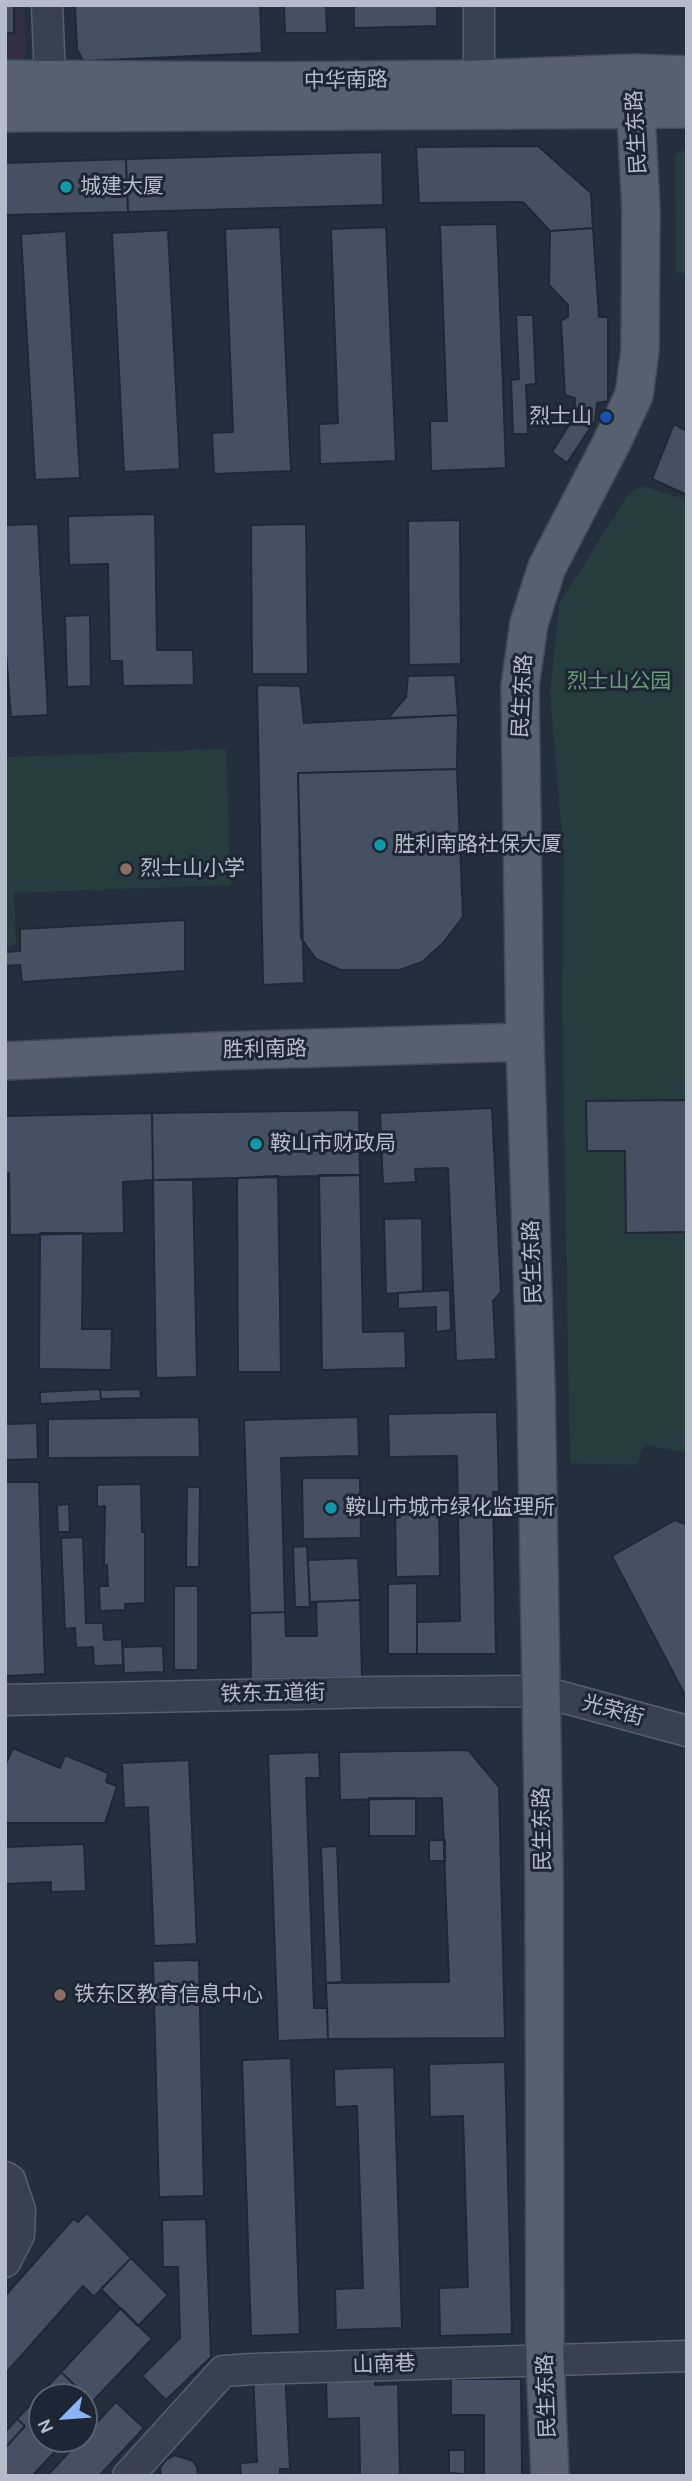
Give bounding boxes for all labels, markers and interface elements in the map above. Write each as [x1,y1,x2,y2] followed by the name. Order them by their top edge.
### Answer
[304,68,388,94] street label: 中华南路
[622,89,652,175] street label: 民生东路
[80,174,164,200] place label: 城建大厦
[58,179,74,195] marker: 城建大厦
[529,404,592,430] place label: 烈士山
[598,409,614,425] marker: 烈士山
[508,653,538,739] street label: 民生东路
[567,669,671,695] park label: 烈士山公园
[394,832,562,858] place label: 胜利南路社保大厦
[372,837,388,853] marker: 胜利南路社保大厦
[140,856,245,882] place label: 烈士山小学
[118,861,134,877] marker: 烈士山小学
[223,1037,307,1063] street label: 胜利南路
[270,1131,396,1157] place label: 鞍山市财政局
[248,1136,264,1152] marker: 鞍山市财政局
[519,1220,547,1304] street label: 民生东路
[345,1495,555,1521] place label: 鞍山市城市绿化监理所
[323,1500,339,1516] marker: 鞍山市城市绿化监理所
[220,1680,326,1708] street label: 铁东五道街
[579,1691,647,1731] street label: 光荣街
[530,1787,556,1871] street label: 民生东路
[74,1982,263,2008] place label: 铁东区教育信息中心
[52,1987,68,2003] marker: 铁东区教育信息中心
[352,2351,416,2379] street label: 山南巷
[533,2354,561,2438] street label: 民生东路
[28,2383,98,2453] north arrow
[33,2415,59,2437] text: N

